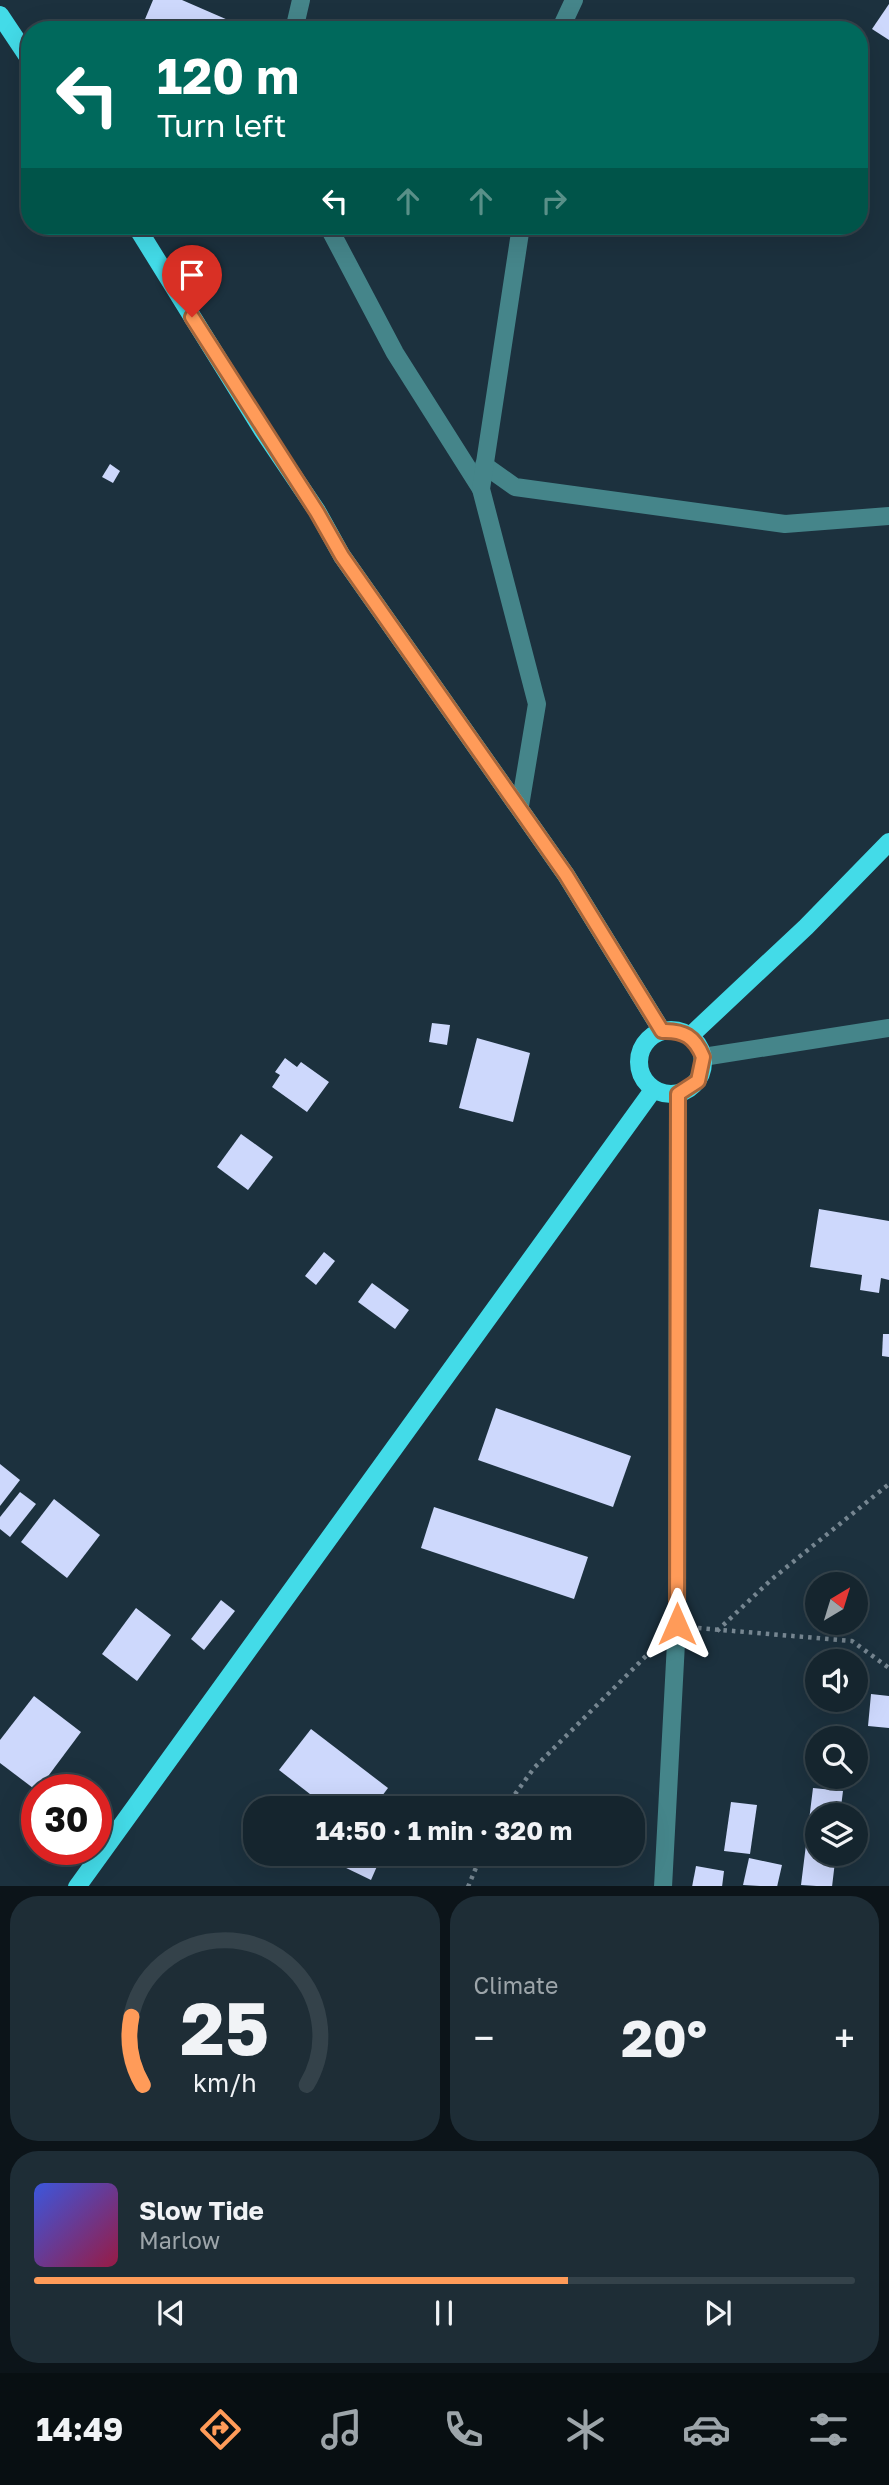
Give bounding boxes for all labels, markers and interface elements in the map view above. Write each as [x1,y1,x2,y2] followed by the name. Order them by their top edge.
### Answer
[157,46,299,105] text: 120 m
[42,49,133,140] icon: left
[157,106,286,144] text: Turn left
[316,182,354,220] icon: left
[389,182,427,220] icon: ahead
[462,182,500,220] icon: ahead
[535,182,573,220] icon: right
[162,245,222,317] pin
[173,256,211,294] icon: arrive
[805,1572,868,1634] north arrow
[805,1572,868,1866] map controls
[640,1587,714,1661] position arrow
[805,1649,868,1712] button: sound
[805,1726,868,1789] button: search
[21,1774,112,1865] speed limit sign: 30
[805,1803,868,1866] button: layers
[316,1815,572,1846] text: 14:50 · 1 min · 320 m
[474,1971,558,1999] text: Climate
[180,1984,269,2071] text: 25
[621,2006,707,2068] text: 20°
[474,2015,494,2060] text: −
[834,2015,855,2060] text: +
[193,2066,257,2097] text: km/h
[139,2195,264,2226] text: Slow Tide
[139,2226,220,2254] text: Marlow
[152,2294,190,2332] icon: previous
[425,2294,463,2332] icon: pause
[699,2294,737,2332] icon: next
[196,2405,245,2454] icon: directions
[317,2405,366,2454] icon: music
[439,2405,488,2454] icon: phone
[561,2405,610,2454] icon: climate
[682,2405,731,2454] icon: car
[804,2405,853,2454] icon: filters
[36,2410,123,2448] text: 14:49

